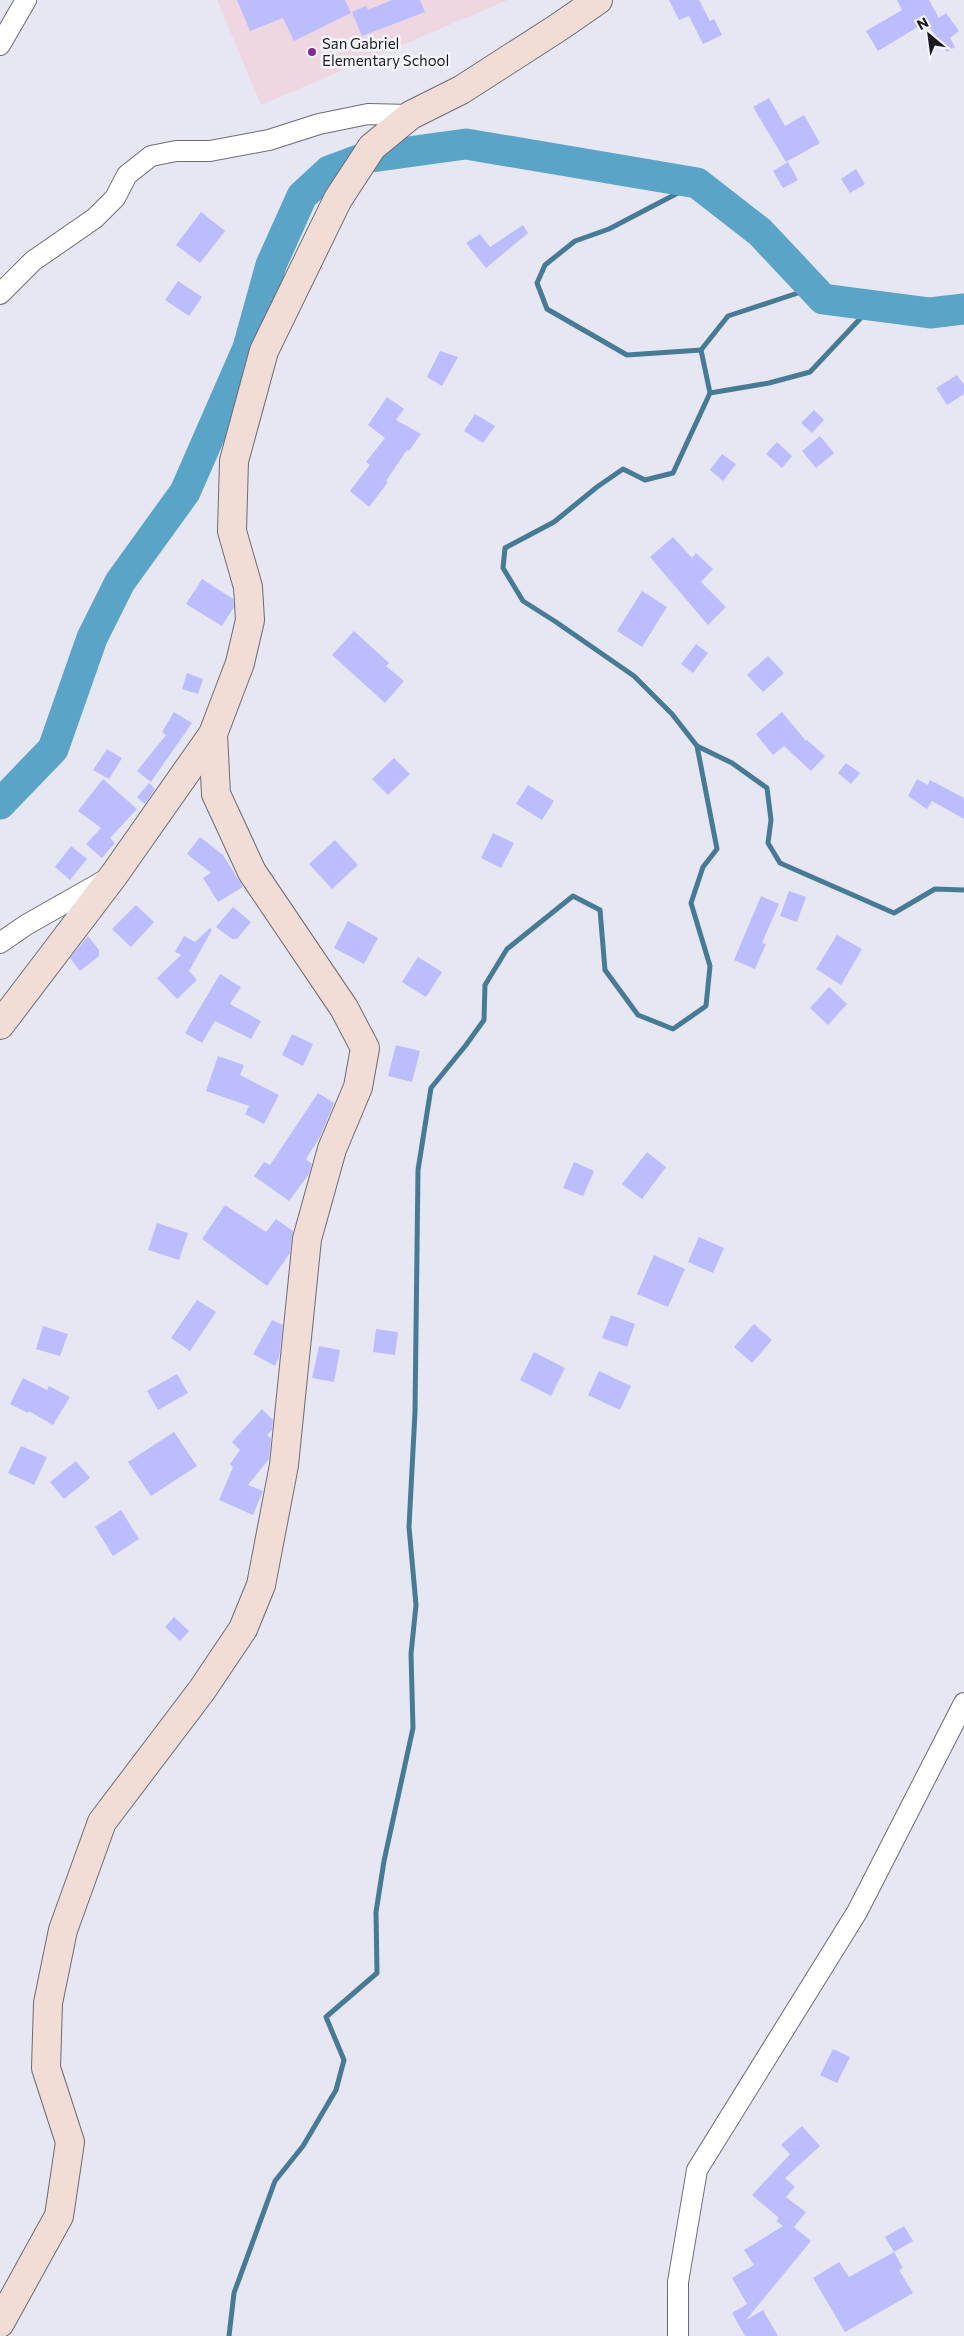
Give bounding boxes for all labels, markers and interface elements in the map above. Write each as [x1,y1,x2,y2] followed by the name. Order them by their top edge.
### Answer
[904,10,954,60] north arrow
[914,13,931,33] text: N
[322,34,449,69] place label: San Gabriel Elementary School
[306,46,318,58] marker: San Gabriel Elementary School

